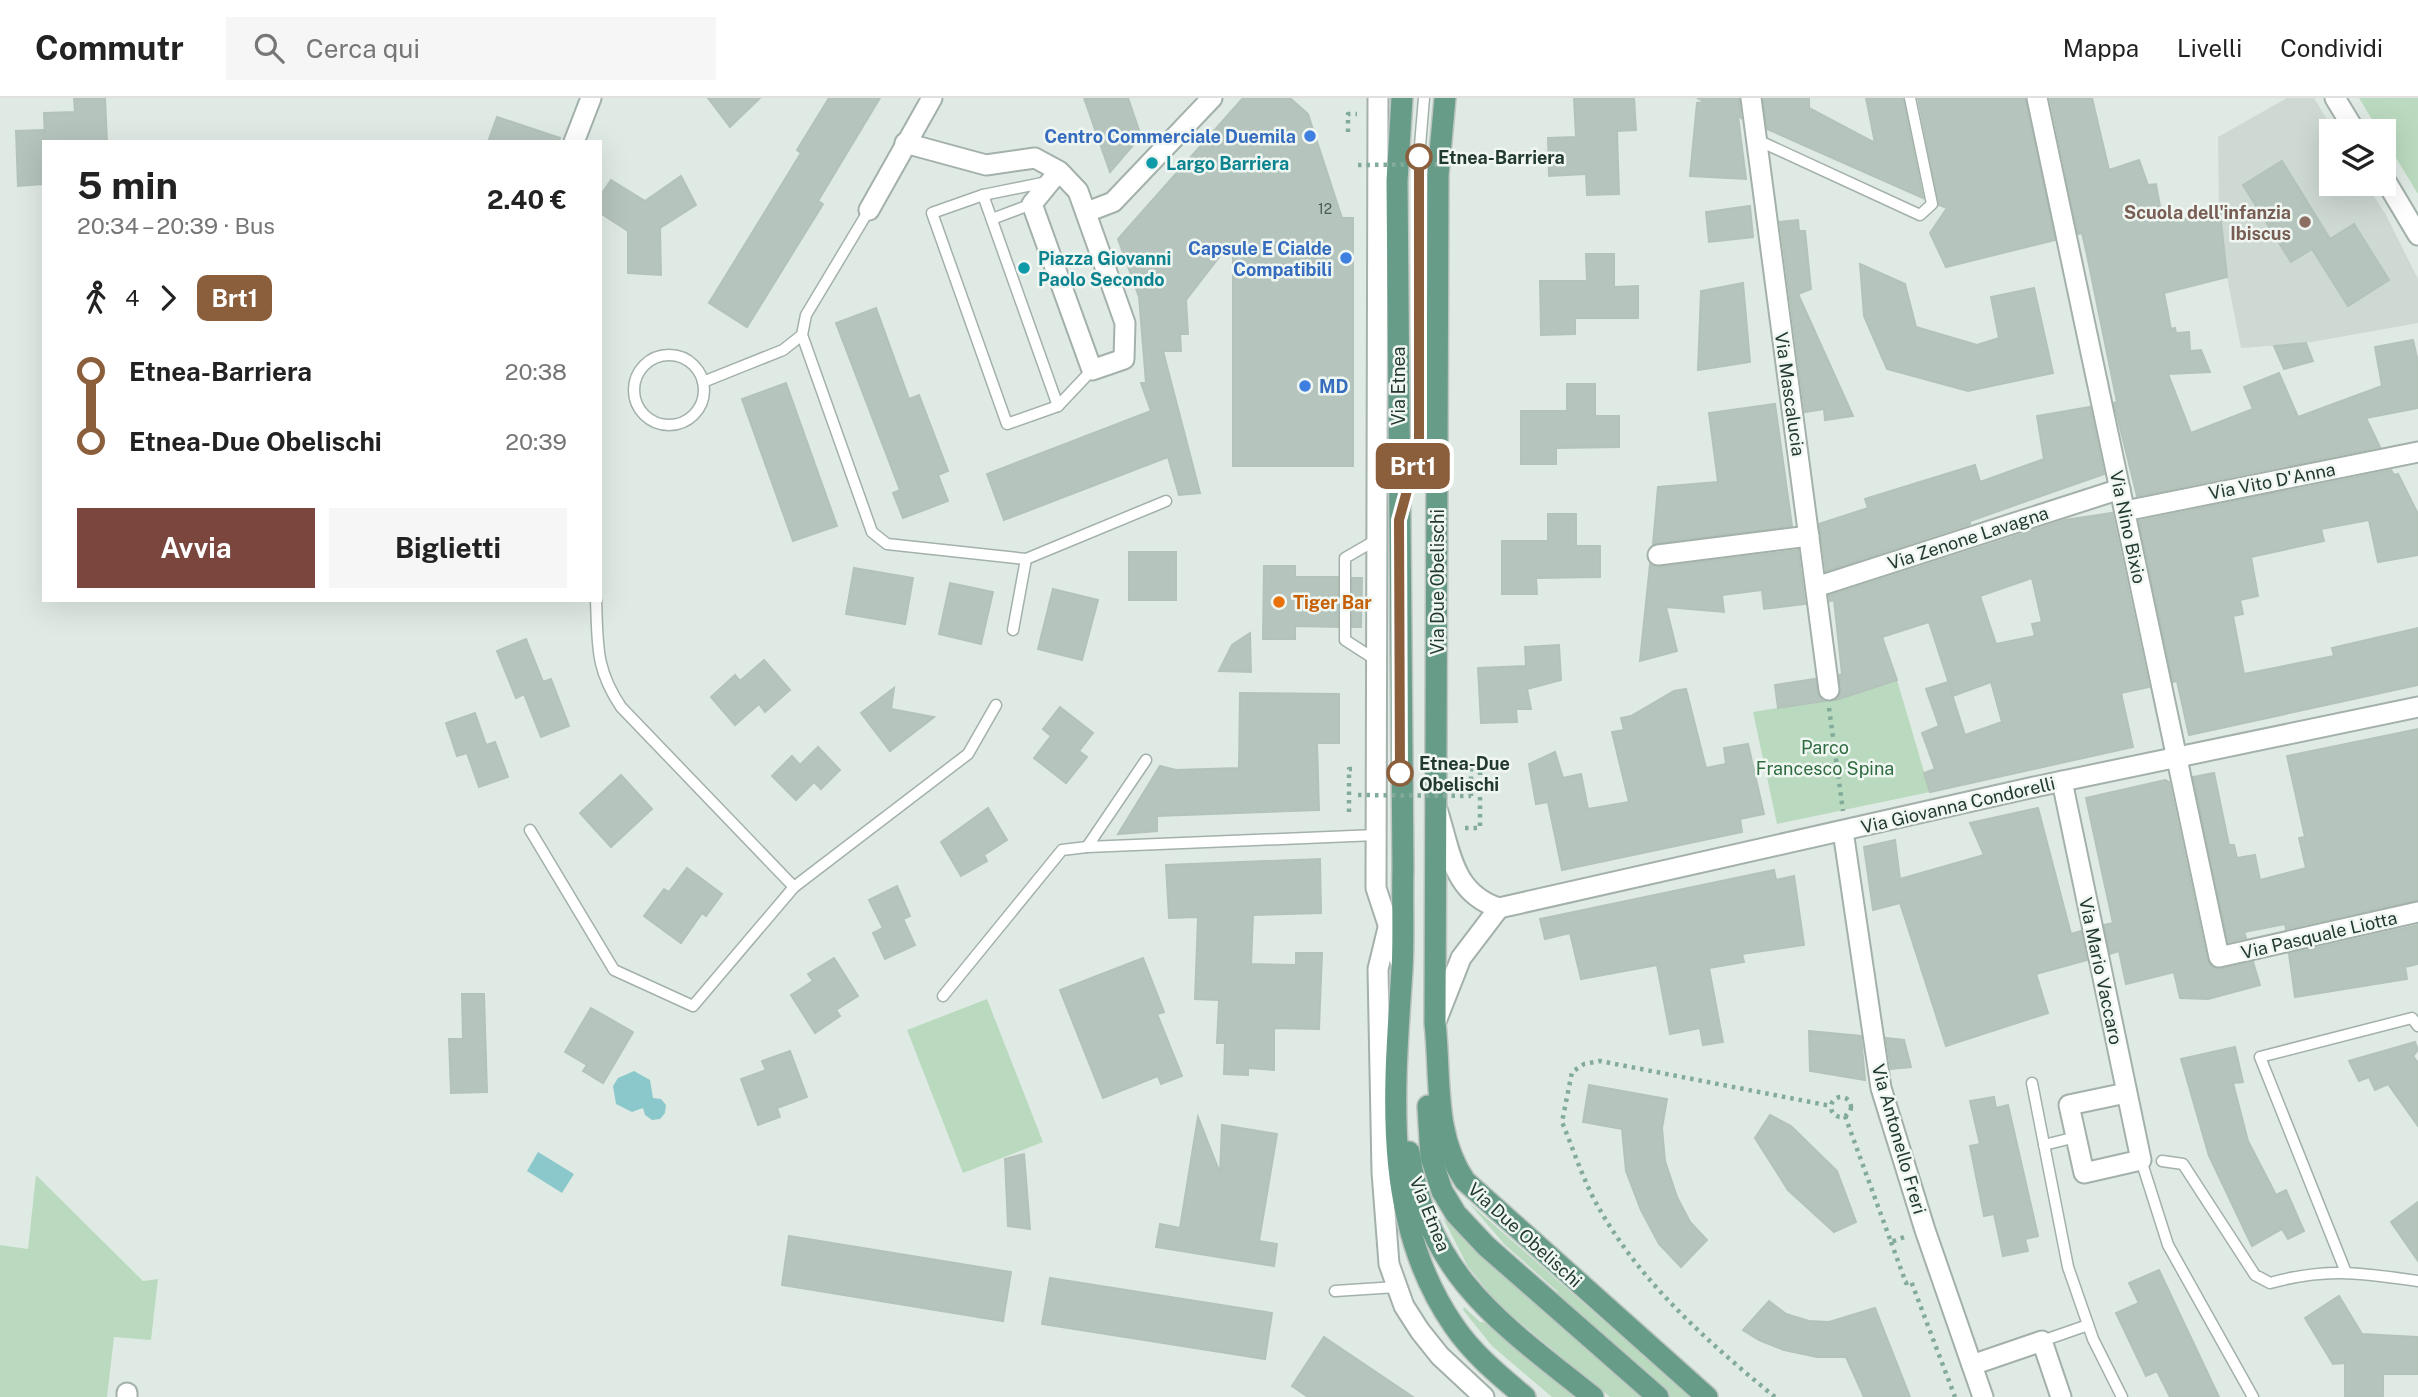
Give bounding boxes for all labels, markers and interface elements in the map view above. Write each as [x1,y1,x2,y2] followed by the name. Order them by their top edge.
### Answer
[226,17,716,80] search box
[35,29,184,67] text: Commutr
[250,29,288,67] icon: search
[306,33,420,64] text: Cerca qui
[2063,34,2139,62] text: Mappa
[2177,34,2242,62] text: Livelli
[2280,34,2383,62] text: Condividi
[2319,119,2396,196] map controls
[2319,119,2396,196] button: layers
[1044,126,1296,147] place label: Centro Commerciale Duemila
[1302,128,1318,144] marker: Centro Commerciale Duemila
[1406,144,1432,170] marker: Etnea-Barriera
[1438,147,1565,168] place label: Etnea-Barriera
[1166,153,1289,174] place label: Largo Barriera
[1144,155,1160,171] marker: Largo Barriera
[77,163,178,208] text: 5 min
[487,184,567,215] text: 2.40 €
[1318,201,1332,217] house number: 12
[2124,202,2291,244] place label: Scuola dell'infanzia Ibiscus
[77,212,275,239] text: 20:34 – 20:39 · Bus
[2297,214,2313,230] marker: Scuola dell'infanzia Ibiscus
[1188,238,1332,280] place label: Capsule E Cialde Compatibili
[1038,248,1171,290] place label: Piazza Giovanni Paolo Secondo
[1338,250,1354,266] marker: Capsule E Cialde Compatibili
[1016,260,1032,276] marker: Piazza Giovanni Paolo Secondo
[77,279,115,317] icon: walk
[149,279,187,317] icon: forward
[125,284,139,311] text: 4
[211,284,258,312] text: Brt1
[1771,331,1809,457] street label: Via Mascalucia
[1388,347,1409,425] street label: Via Etnea
[129,356,312,387] text: Etnea-Barriera
[505,358,567,385] text: 20:38
[1319,376,1349,397] place label: MD
[1297,378,1313,394] marker: MD
[129,426,382,457] text: Etnea-Due Obelischi
[505,428,567,455] text: 20:39
[1364,443,1462,489] line badge: Brt1
[1390,452,1436,480] text: Brt1
[2207,458,2337,504] street label: Via Vito D'Anna
[2106,468,2150,586] street label: Via Nino Bixio
[1885,502,2051,574] street label: Via Zenone Lavagna
[77,508,315,588] button: Avvia
[329,508,567,588] button: Biglietti
[1427,509,1448,655] street label: Via Due Obelischi
[1293,592,1372,613] place label: Tiger Bar
[1271,594,1287,610] marker: Tiger Bar
[1756,737,1894,779] park label: Parco Francesco Spina
[1419,753,1510,795] place label: Etnea-Due Obelischi
[1387,760,1413,786] marker: Etnea-Due Obelischi
[1859,772,2057,838] street label: Via Giovanna Condorelli
[2075,895,2127,1047] street label: Via Mario Vaccaro
[2239,907,2399,963] street label: Via Pasquale Liotta
[1868,1062,1930,1216] street label: Via Antonello Freri
[1405,1173,1455,1255] street label: Via Etnea
[1464,1178,1586,1292] street label: Via Due Obelischi

